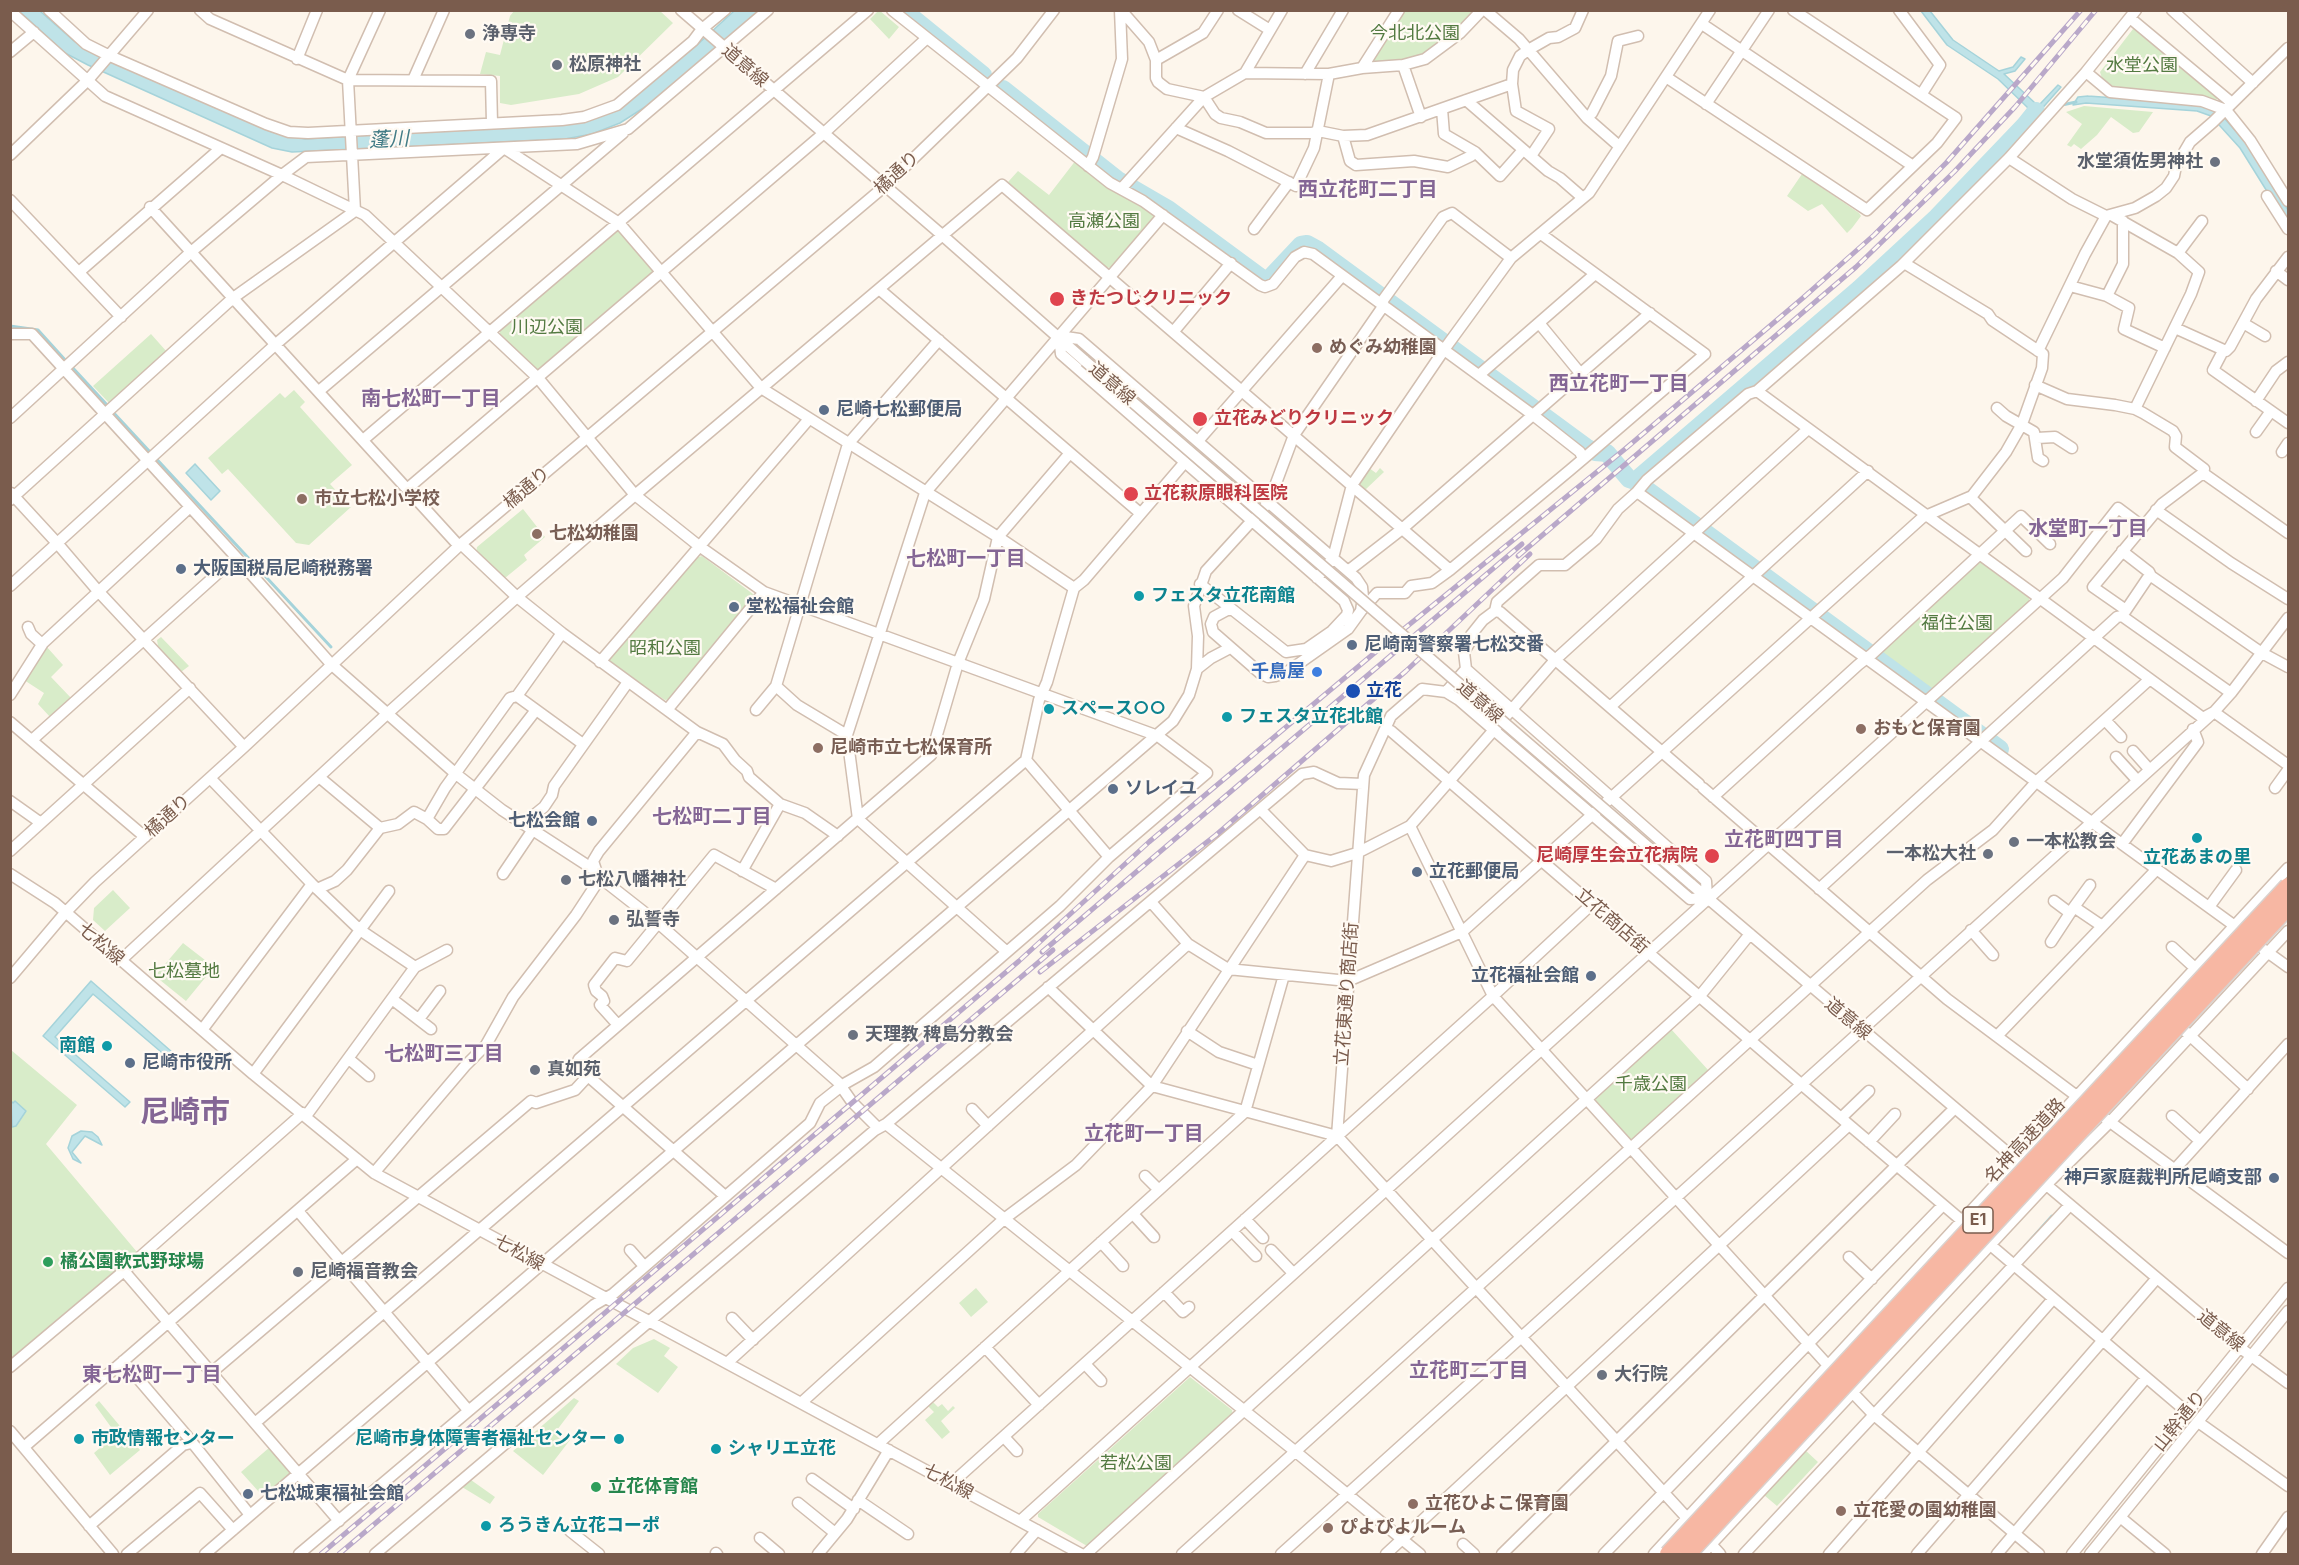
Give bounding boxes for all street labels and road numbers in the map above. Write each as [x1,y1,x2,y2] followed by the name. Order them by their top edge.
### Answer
[718,40,772,92] street label: 道意線
[870,147,924,199] street label: 橘通り
[1085,358,1139,410] street label: 道意線
[499,462,555,514] street label: 橘通り
[1453,676,1507,728] street label: 道意線
[141,790,195,842] street label: 橘通り
[1571,883,1653,959] street label: 立花商店街
[74,918,128,970] street label: 七松線
[1331,921,1363,1067] street label: 立花東通り商店街
[1820,993,1876,1045] street label: 道意線
[1980,1094,2070,1188] street label: 名神高速道路
[1963,1207,1993,1233] road number: E1
[490,1230,548,1276] street label: 七松線
[2193,1306,2249,1356] street label: 道意線
[2149,1386,2211,1456] street label: 山幹通り
[919,1460,977,1504] street label: 七松線

